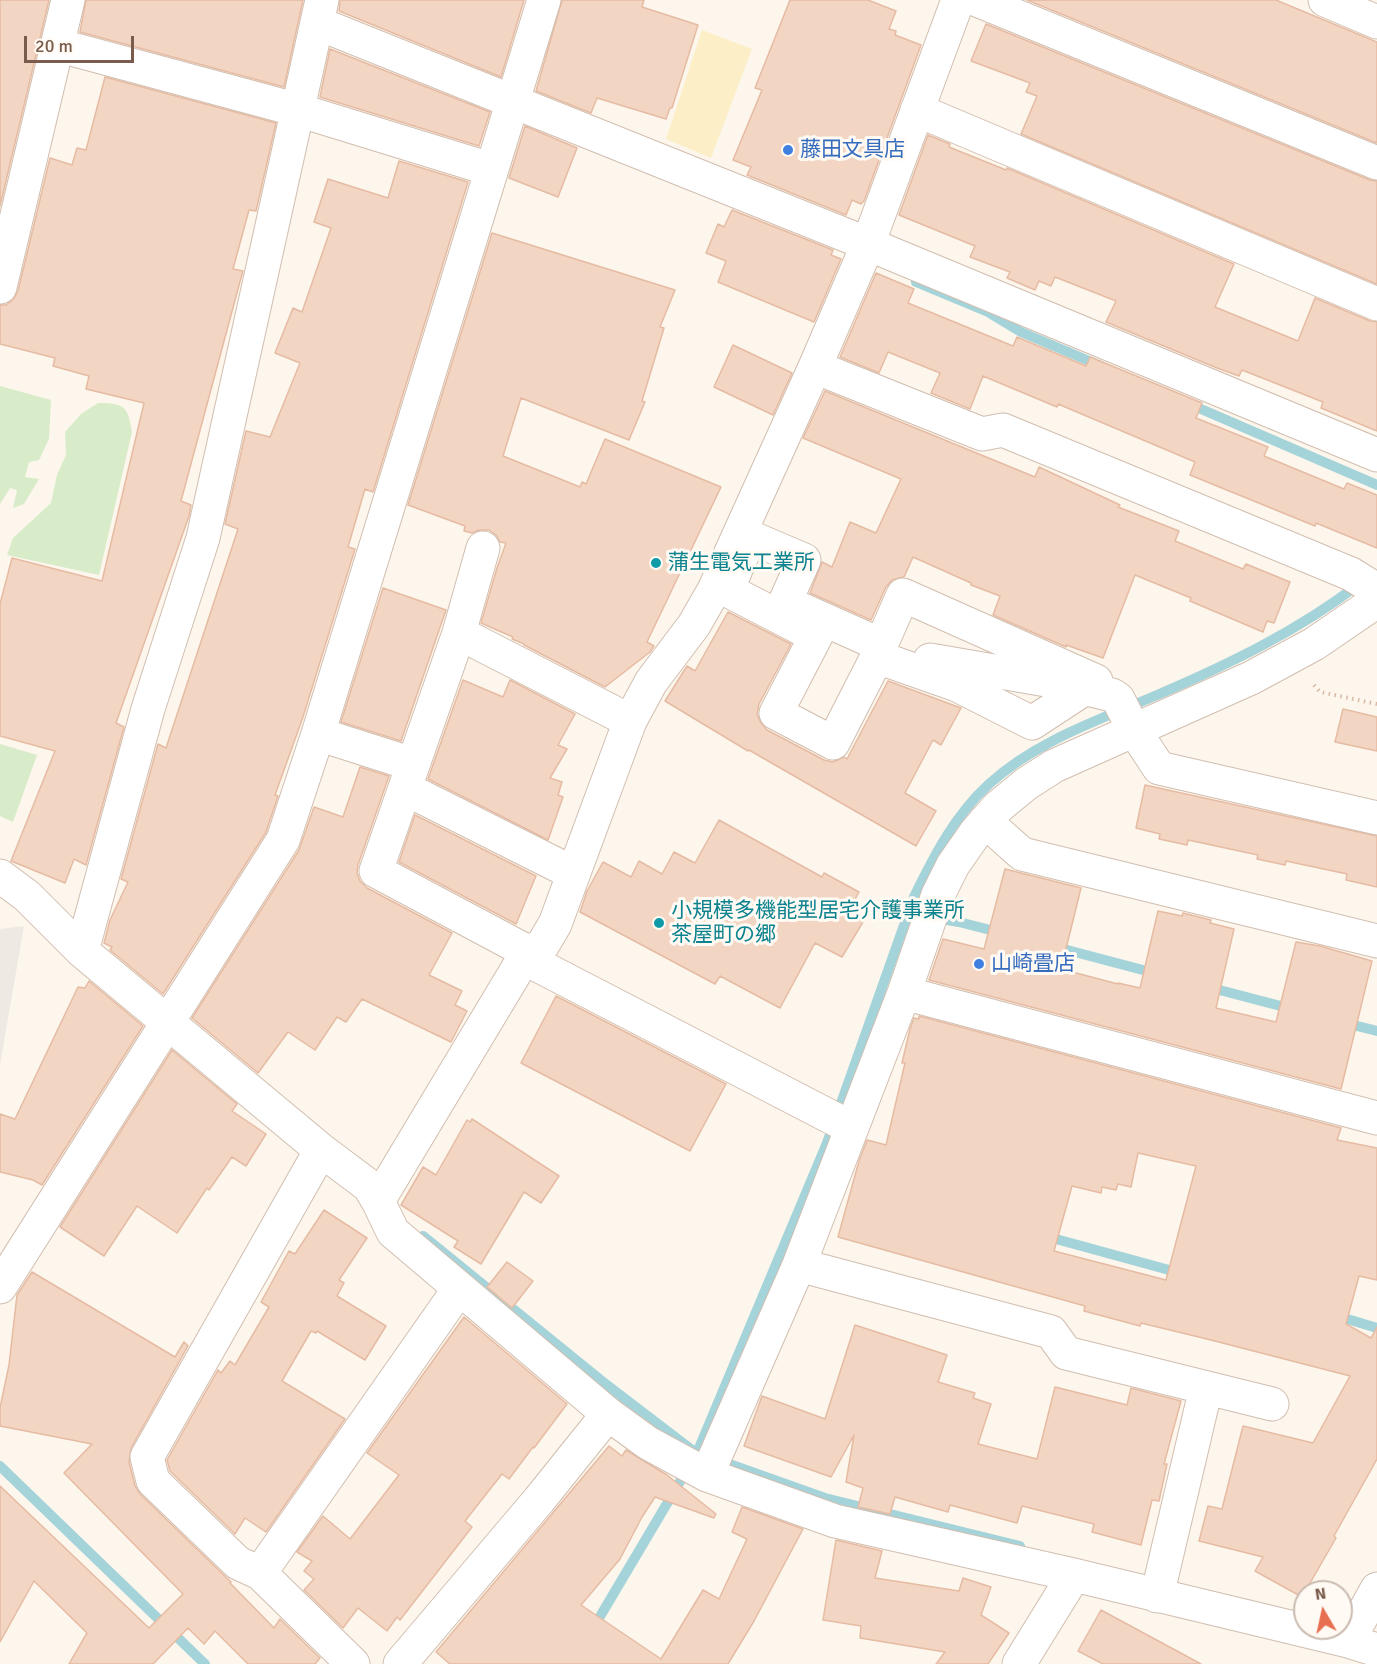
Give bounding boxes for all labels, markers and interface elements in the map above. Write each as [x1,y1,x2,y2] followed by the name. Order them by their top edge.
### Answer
[27,24,136,62] scale bar
[35,35,73,57] text: 20 m
[800,137,905,163] place label: 藤田文具店
[781,143,795,157] marker: 藤田文具店
[668,550,815,576] place label: 蒲生電気工業所
[649,556,663,570] marker: 蒲生電気工業所
[671,898,965,948] place label: 小規模多機能型居宅介護事業所 茶屋町の郷
[652,916,666,930] marker: 小規模多機能型居宅介護事業所 茶屋町の郷
[991,951,1075,977] place label: 山崎畳店
[972,957,986,971] marker: 山崎畳店
[1293,1580,1353,1640] north arrow
[1313,1583,1328,1605] text: N

